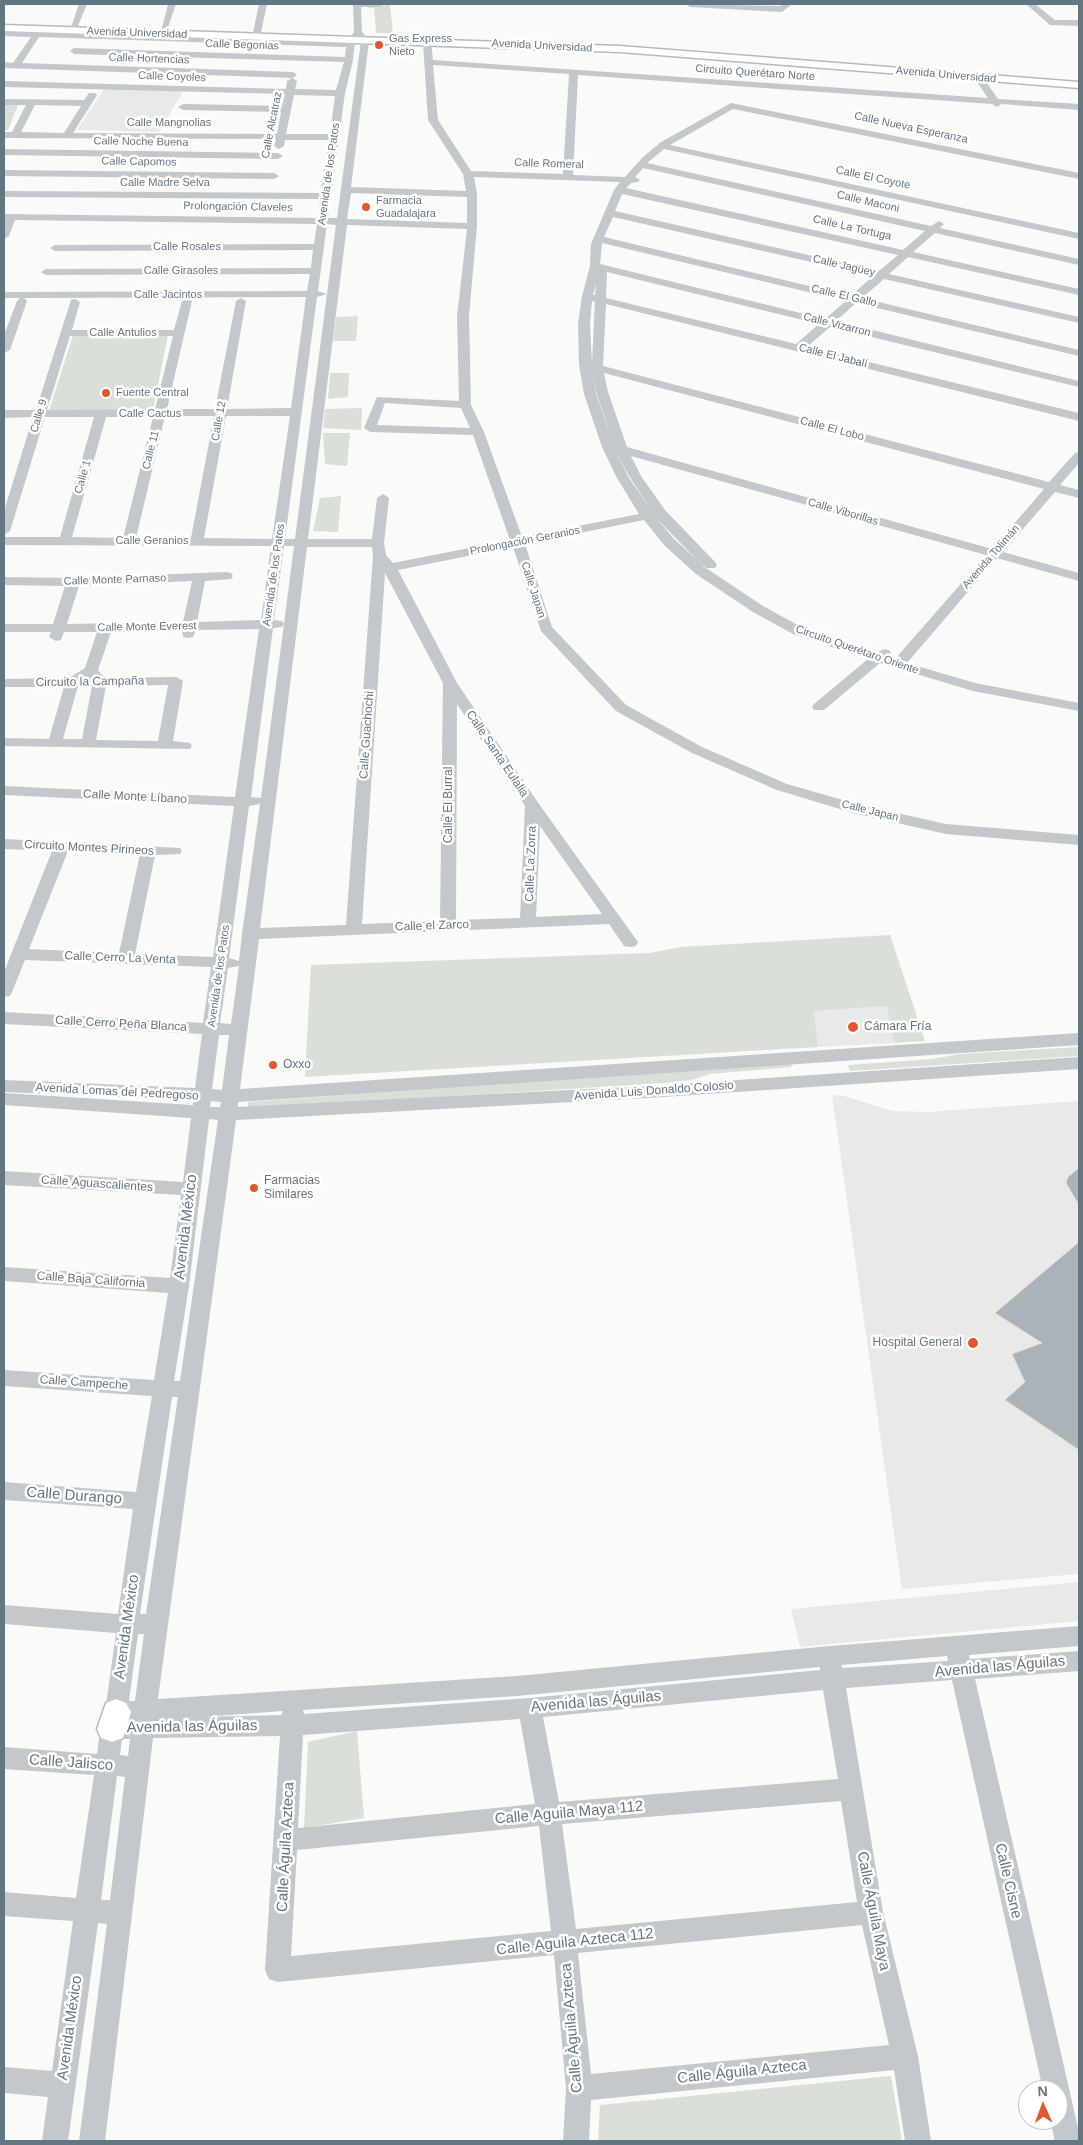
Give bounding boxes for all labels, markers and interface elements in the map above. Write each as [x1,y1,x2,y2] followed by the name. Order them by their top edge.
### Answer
[86,25,188,41] street label: Avenida Universidad
[389,32,452,58] place label: Gas Express Nieto
[205,37,279,53] street label: Calle Begonias
[491,37,593,55] street label: Avenida Universidad
[373,39,385,51] marker: Gas Express Nieto
[108,51,190,67] street label: Calle Hortencias
[695,62,815,84] street label: Circuito Querétaro Norte
[895,64,997,86] street label: Avenida Universidad
[138,69,206,85] street label: Calle Coyoles
[259,90,285,160] street label: Calle Alcatraz
[853,110,969,146] street label: Calle Nueva Esperanza
[127,116,211,130] street label: Calle Mangnolias
[315,122,343,226] street label: Avenida de los Patos
[94,135,188,149] street label: Calle Noche Buena
[101,155,177,169] street label: Calle Capomos
[514,156,584,172] street label: Calle Romeral
[835,164,911,192] street label: Calle El Coyote
[120,176,210,190] street label: Calle Madre Selva
[836,188,900,216] street label: Calle Maconi
[376,194,436,220] place label: Farmacia Guadalajara
[183,199,293,215] street label: Prolongación Claveles
[360,201,372,213] marker: Farmacia Guadalajara
[811,213,893,243] street label: Calle La Tortuga
[153,240,221,254] street label: Calle Rosales
[812,252,876,280] street label: Calle Jagüey
[144,264,218,278] street label: Calle Girasoles
[810,282,878,310] street label: Calle El Gallo
[134,288,202,302] street label: Calle Jacintos
[802,310,872,340] street label: Calle Vizarron
[89,326,157,340] street label: Calle Antulios
[797,341,869,371] street label: Calle El Jabalí
[116,386,189,400] place label: Fuente Central
[100,387,112,399] marker: Fuente Central
[28,398,50,434] street label: Calle 9
[209,400,229,442] street label: Calle 12
[119,407,181,421] street label: Calle Cactus
[799,414,865,444] street label: Calle El Lobo
[140,429,162,471] street label: Calle 11
[72,459,94,495] street label: Calle 1
[806,496,880,528] street label: Calle Viborillas
[960,522,1022,592] street label: Avenida Tolimán
[260,523,288,627] street label: Avenida de los Patos
[469,524,581,558] street label: Prolongación Geranios
[116,534,188,548] street label: Calle Geranios
[518,560,548,620] street label: Calle Japan
[63,572,167,588] street label: Calle Monte Parnaso
[97,620,197,634] street label: Calle Monte Everest
[794,623,920,677] street label: Circuito Querétaro Oriente
[36,674,144,690] street label: Circuito la Campaña
[357,691,377,779] street label: Calle Guachochi
[463,708,531,800] street label: Calle Santa Eulalia
[442,767,456,843] street label: Calle El Burral
[83,787,187,807] street label: Calle Monte Líbano
[840,798,900,824] street label: Calle Japan
[522,826,540,902] street label: Calle La Zorra
[24,837,154,859] street label: Circuito Montes Pirineos
[395,918,469,934] street label: Calle el Zarco
[205,924,233,1028] street label: Avenida de los Patos
[64,949,176,967] street label: Calle Cerro La Venta
[55,1013,187,1035] street label: Calle Cerro Peña Blanca
[846,1020,860,1034] marker: Cámara Fría
[864,1020,931,1034] place label: Cámara Fría
[283,1058,311,1072] place label: Oxxo
[267,1059,279,1071] marker: Oxxo
[574,1078,734,1104] street label: Avenida Luis Donaldo Colosio
[35,1081,199,1103] street label: Avenida Lomas del Pedregoso
[41,1173,153,1195] street label: Calle Aguascalientes
[171,1173,201,1281] street label: Avenida México
[264,1174,320,1202] place label: Farmacias Similares
[248,1182,260,1194] marker: Farmacias Similares
[36,1269,146,1291] street label: Calle Baja California
[873,1336,962,1350] place label: Hospital General
[966,1336,980,1350] marker: Hospital General
[39,1373,129,1393] street label: Calle Campeche
[26,1484,122,1508] street label: Calle Durango
[111,1573,143,1681] street label: Avenida México
[934,1652,1066,1682] street label: Avenida las Águilas
[530,1687,662,1717] street label: Avenida las Águilas
[127,1717,257,1737] street label: Avenida las Águilas
[28,1751,114,1775] street label: Calle Jalisco
[274,1782,298,1912] street label: Calle Águila Azteca
[494,1798,644,1828] street label: Calle Aguila Maya 112
[991,1842,1025,1920] street label: Calle Cisne
[853,1850,893,1972] street label: Calle Águila Maya
[495,1925,655,1959] street label: Calle Aguila Azteca 112
[557,1962,587,2094] street label: Calle Àguila Azteca
[54,1974,86,2082] street label: Avenida México
[676,2056,808,2088] street label: Calle Águila Azteca
[1018,2080,1068,2130] north arrow
[1037,2083,1048,2099] text: N

